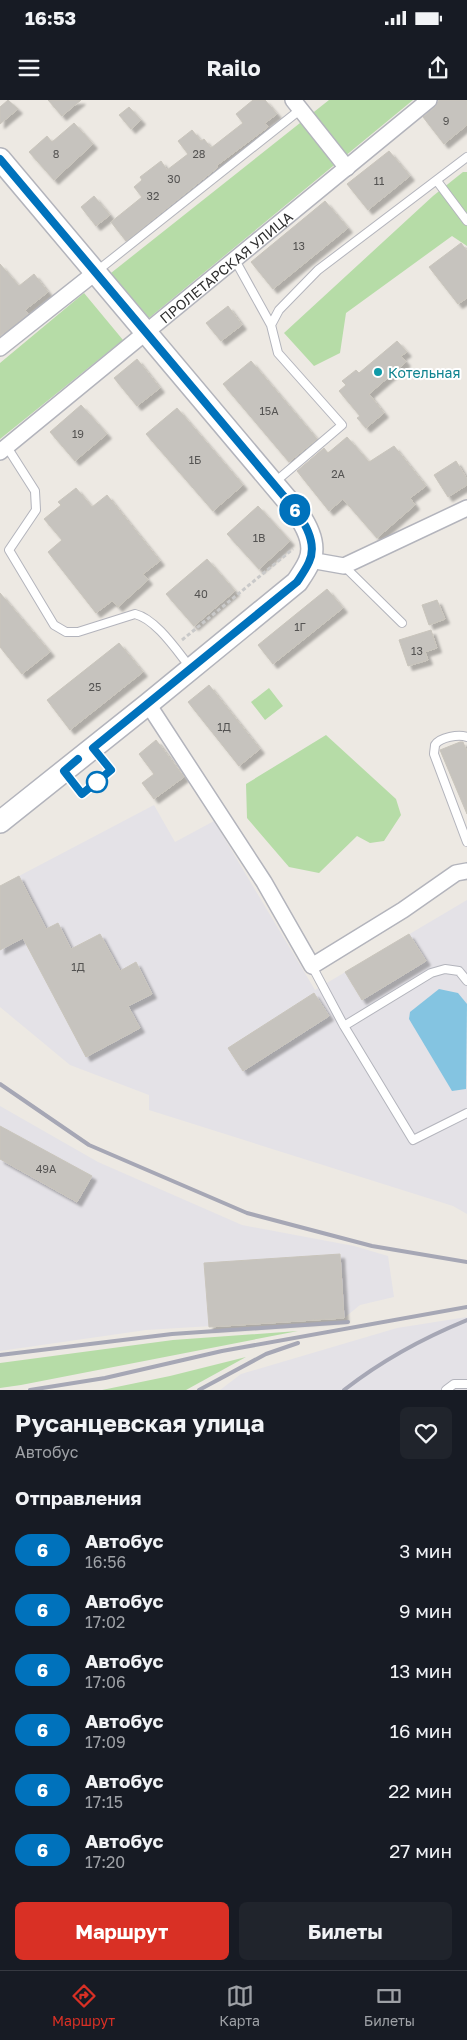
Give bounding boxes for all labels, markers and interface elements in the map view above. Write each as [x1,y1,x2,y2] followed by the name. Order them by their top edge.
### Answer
[25,6,76,29] text: 16:53
[15,54,43,82] icon: menu
[206,54,261,81] text: Railo
[424,54,452,82] icon: share
[443,114,449,127] house number: 9
[53,147,60,160] house number: 8
[192,147,206,160] house number: 28
[167,172,181,185] house number: 30
[374,174,384,187] house number: 11
[147,189,159,202] house number: 32
[156,207,296,326] street label: ПРОЛЕТАРСКАЯ УЛИЦА
[293,239,305,252] house number: 13
[388,364,460,381] place label: Котельная
[372,366,384,378] marker: Котельная
[259,404,279,417] house number: 15А
[72,427,84,440] house number: 19
[189,453,201,466] house number: 1Б
[331,467,346,480] house number: 2А
[279,494,311,526] line badge: 6
[289,499,301,521] text: 6
[253,531,265,544] house number: 1В
[194,587,208,600] house number: 40
[294,620,306,633] house number: 1Г
[411,644,423,657] house number: 13
[89,680,101,693] house number: 25
[217,720,231,733] house number: 1Д
[86,771,108,793] unlabelled marker
[71,960,85,973] house number: 1Д
[36,1162,57,1175] house number: 49А
[400,1407,452,1459] button: heart
[15,1408,264,1437] text: Русанцевская улица
[15,1442,78,1462] text: Автобус
[15,1486,141,1509] text: Отправления
[85,1529,163,1552] text: Автобус
[37,1539,48,1561] text: 6
[399,1539,452,1562] text: 3 мин
[85,1552,126,1572] text: 16:56
[85,1589,163,1612] text: Автобус
[37,1599,48,1621] text: 6
[399,1599,452,1622] text: 9 мин
[85,1612,125,1632] text: 17:02
[85,1649,163,1672] text: Автобус
[37,1659,48,1681] text: 6
[390,1659,452,1682] text: 13 мин
[85,1672,126,1692] text: 17:06
[85,1709,163,1732] text: Автобус
[37,1719,48,1741] text: 6
[390,1719,452,1742] text: 16 мин
[85,1732,126,1752] text: 17:09
[85,1769,163,1792] text: Автобус
[37,1779,48,1801] text: 6
[388,1779,452,1802] text: 22 мин
[85,1792,123,1812] text: 17:15
[85,1829,163,1852] text: Автобус
[37,1839,48,1861] text: 6
[389,1839,452,1862] text: 27 мин
[85,1852,125,1872] text: 17:20
[15,1902,229,1960] button: Маршрут
[239,1902,452,1960] button: Билеты
[52,1982,115,2029] tab: Маршрут
[219,1982,260,2029] tab: Карта
[364,1982,415,2029] tab: Билеты

